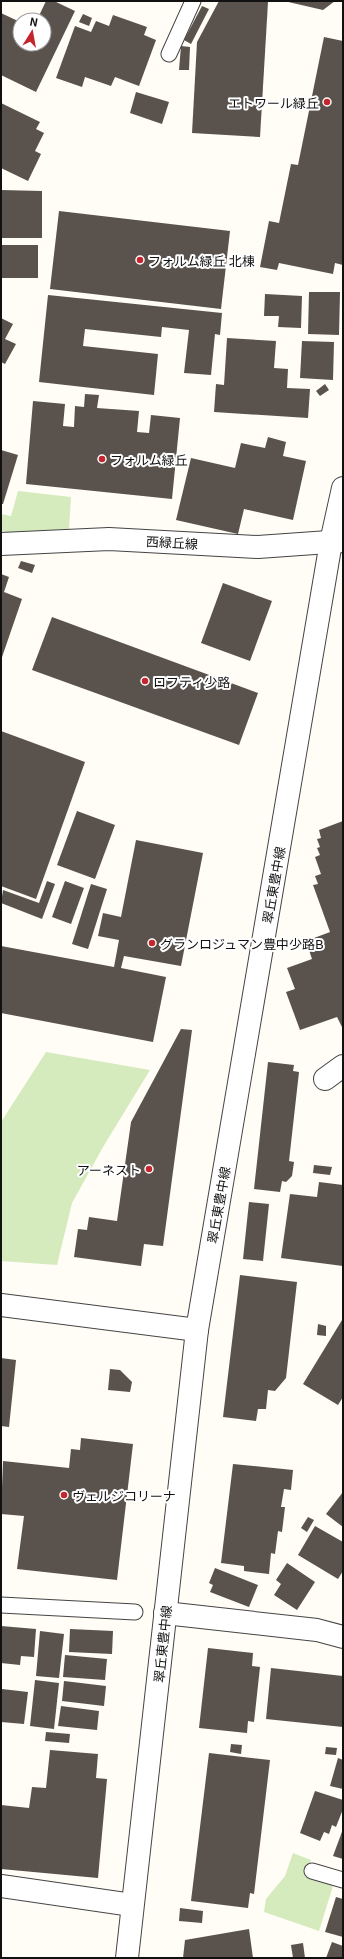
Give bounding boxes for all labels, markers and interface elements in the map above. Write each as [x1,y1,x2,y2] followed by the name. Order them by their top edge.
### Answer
[12,12,52,52] north arrow
[29,13,40,30] text: N
[228,93,319,112] place label: エトワール緑丘
[322,97,332,107] marker: エトワール緑丘
[148,251,255,270] place label: フォルム緑丘 北棟
[135,255,145,265] marker: フォルム緑丘 北棟
[110,450,188,469] place label: フォルム緑丘
[97,454,107,464] marker: フォルム緑丘
[146,531,198,553] street label: 西緑丘線
[153,672,230,691] place label: ロフティ少路
[140,676,150,686] marker: ロフティ少路
[257,845,289,925] street label: 翠丘東豊中線
[160,934,324,953] place label: グランロジュマン豊中少路B
[147,938,157,948] marker: グランロジュマン豊中少路B
[77,1160,141,1179] place label: アーネスト
[144,1164,154,1174] marker: アーネスト
[202,1165,234,1245] street label: 翠丘東豊中線
[72,1486,176,1505] place label: ヴェルジコリーナ
[59,1490,69,1500] marker: ヴェルジコリーナ
[148,1604,176,1684] street label: 翠丘東豊中線

